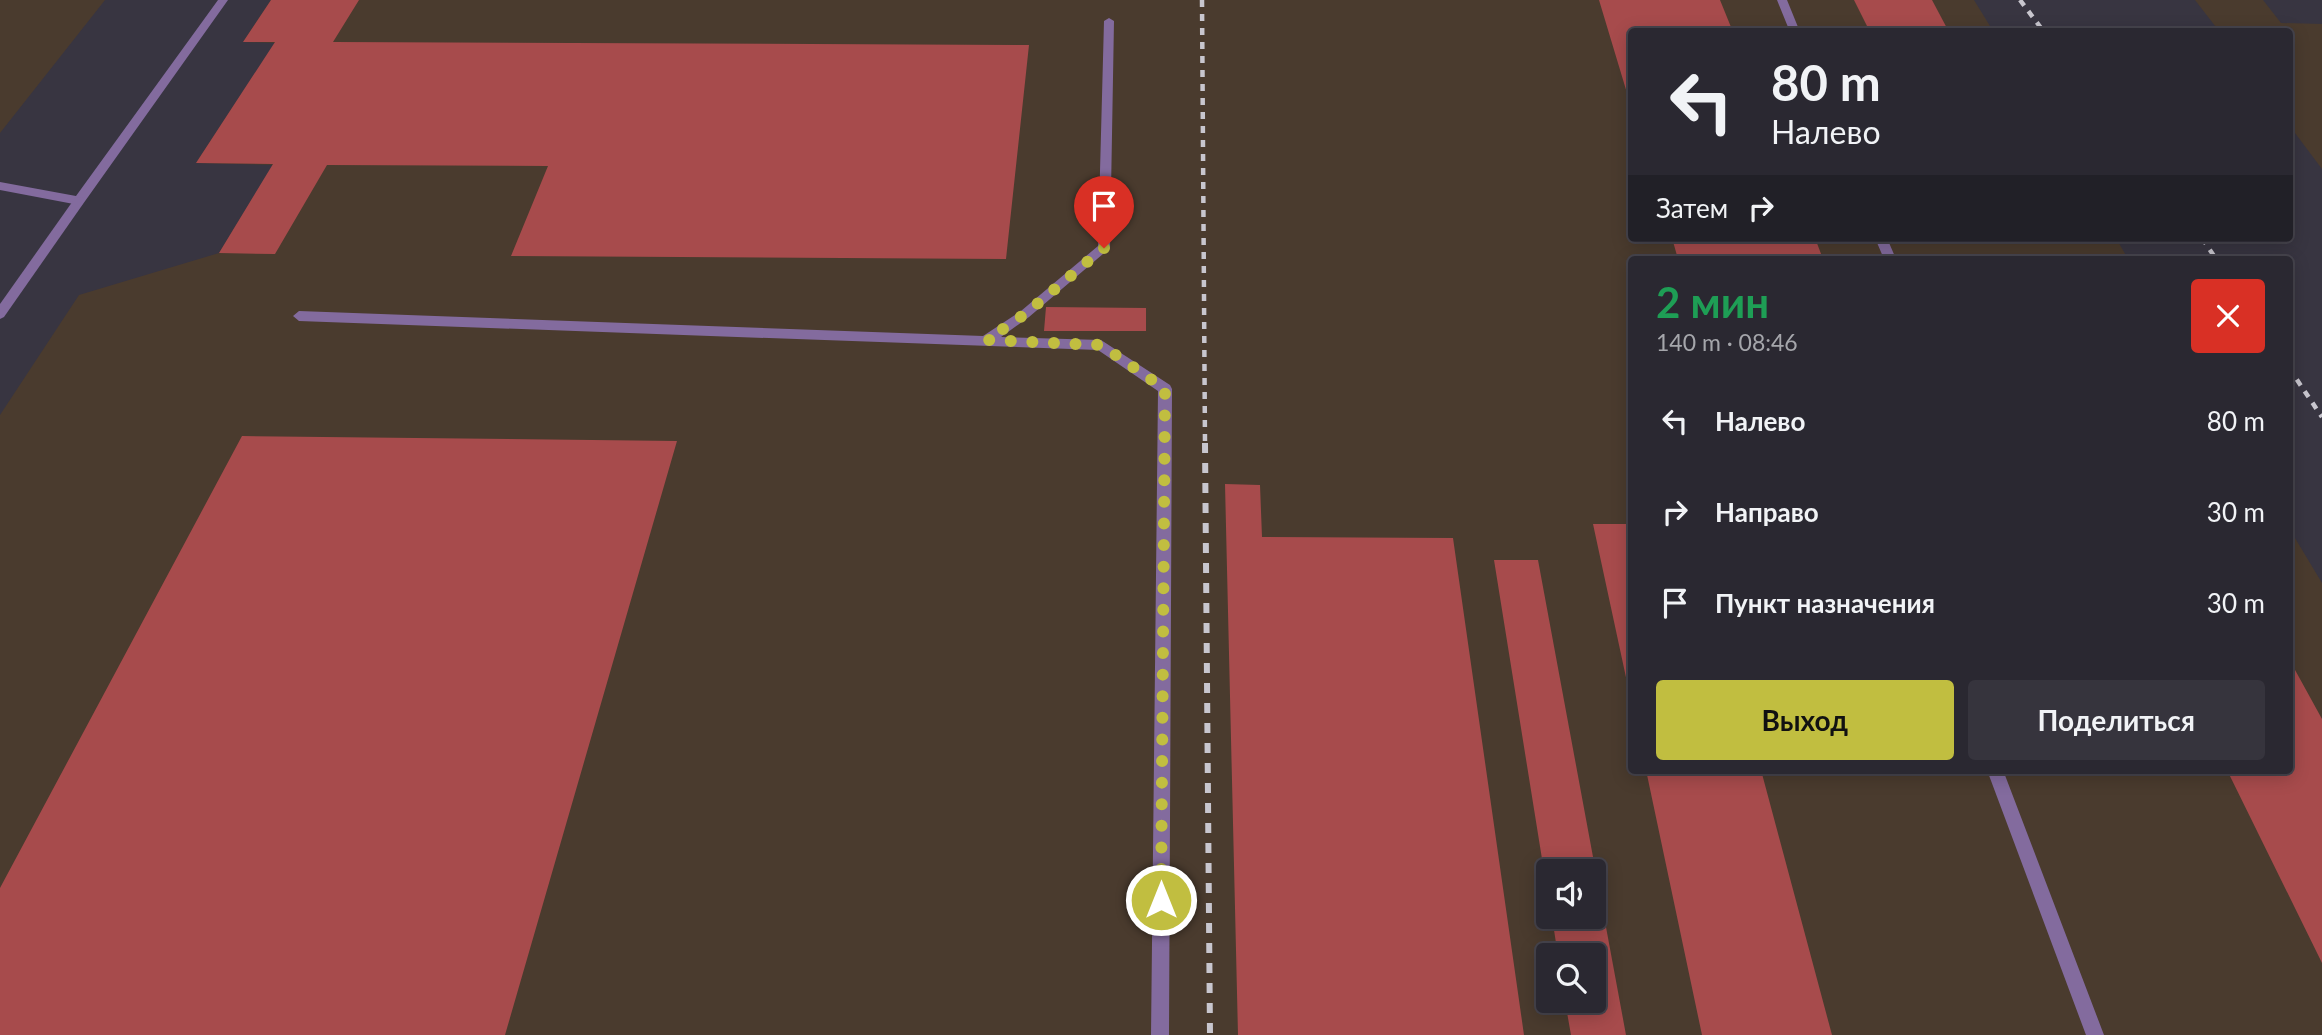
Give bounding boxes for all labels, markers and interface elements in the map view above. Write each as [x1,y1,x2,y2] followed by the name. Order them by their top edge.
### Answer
[1771,53,1881,111] text: 80 m
[1656,56,1747,147] icon: left
[1771,112,1881,151] text: Налево
[1074,176,1134,248] pin
[1085,187,1123,225] icon: arrive
[1742,189,1780,227] icon: right
[1656,192,1728,224] text: Затем
[1656,277,1769,327] text: 2 мин
[2191,279,2265,353] button: close
[1656,328,1798,356] text: 140 m · 08:46
[1656,402,1694,440] icon: left
[1715,405,1805,437] text: Налево
[2207,405,2265,437] text: 80 m
[1656,493,1694,531] icon: right
[1715,496,1819,528] text: Направо
[2207,496,2265,528] text: 30 m
[1656,584,1694,622] icon: arrive
[1715,587,1935,619] text: Пункт назначения
[2207,587,2265,619] text: 30 m
[1656,680,1954,760] button: Выход
[1968,680,2265,760] button: Поделиться
[1536,859,1606,1013] map controls
[1536,859,1606,929] button: sound
[1124,863,1198,937] position arrow
[1536,943,1606,1013] button: search

